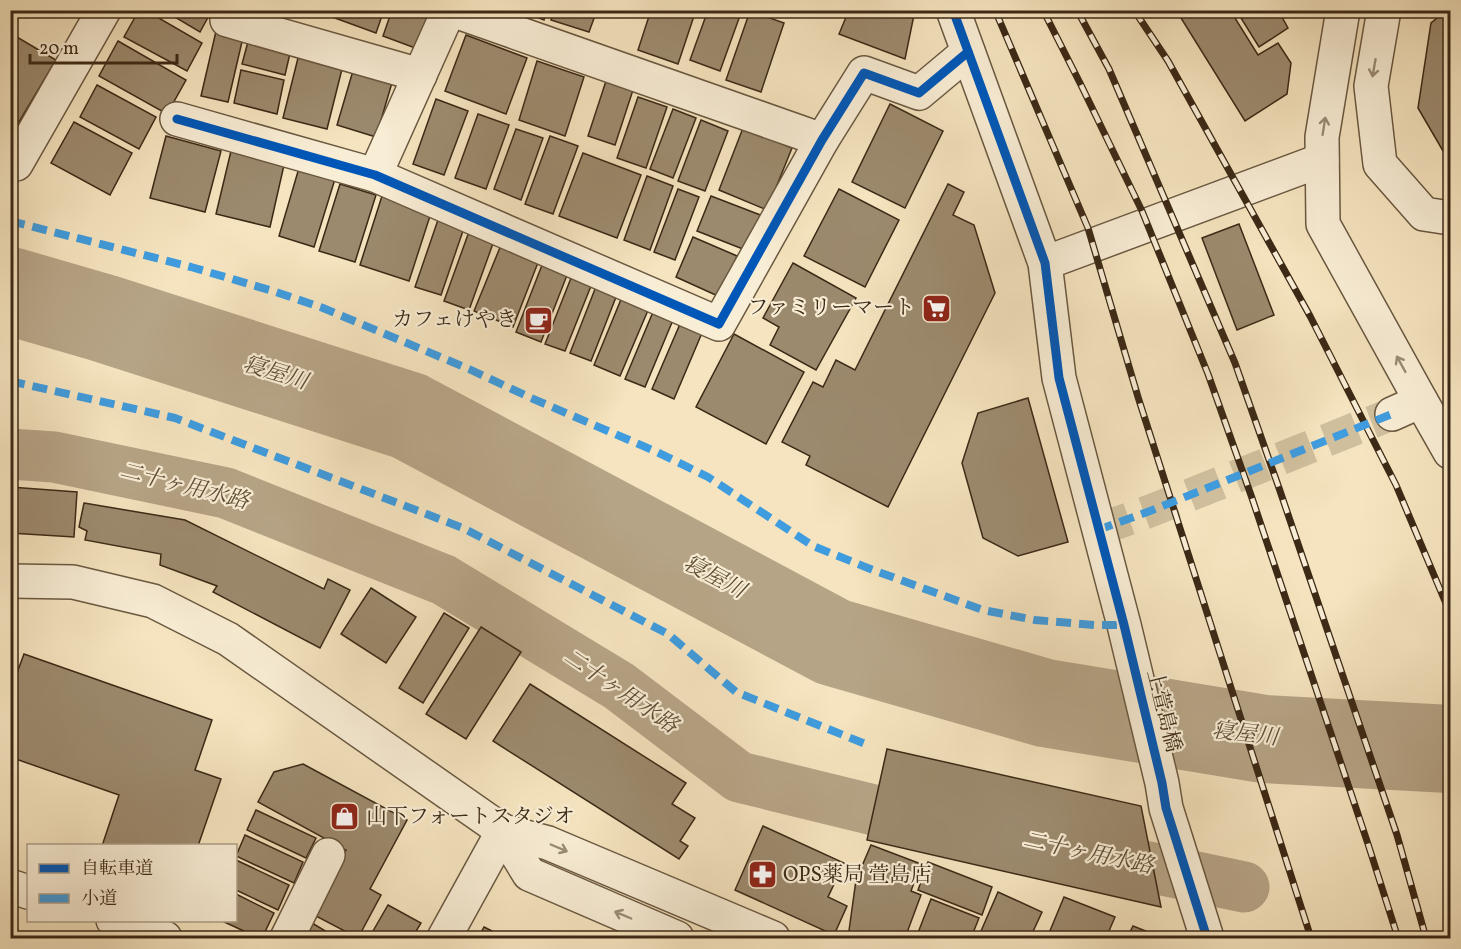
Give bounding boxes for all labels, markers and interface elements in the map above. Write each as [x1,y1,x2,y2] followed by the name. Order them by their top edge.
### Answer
[30,27,177,65] scale bar
[39,37,79,62] text: 20 m
[1368,58,1379,77] one-way arrow
[1319,117,1330,137] one-way arrow
[920,292,952,324] supermarket icon: ファミリーマート
[747,294,915,323] place label: ファミリーマート
[522,304,554,336] cafe icon: カフェけやき
[392,306,517,335] place label: カフェけやき
[239,350,313,399] water label: 寝屋川
[1395,356,1406,374] one-way arrow
[116,456,254,518] water label: 二十ヶ用水路
[678,549,752,608] water label: 寝屋川
[557,642,685,743] water label: 二十ヶ用水路
[1139,667,1187,755] street label: 上萱島橋
[1210,716,1282,755] water label: 寝屋川
[329,801,361,833] shop icon: 山下フォートスタジオ
[366,803,575,832] place label: 山下フォートスタジオ
[1020,825,1158,883] water label: 二十ヶ用水路
[549,843,568,854] one-way arrow
[27,844,237,922] legend
[81,857,153,882] text: 自転車道
[746,859,778,891] pharmacy icon: OPS薬局 萱島店
[783,861,931,890] place label: OPS薬局 萱島店
[81,887,117,912] text: 小道
[615,909,633,920] one-way arrow

